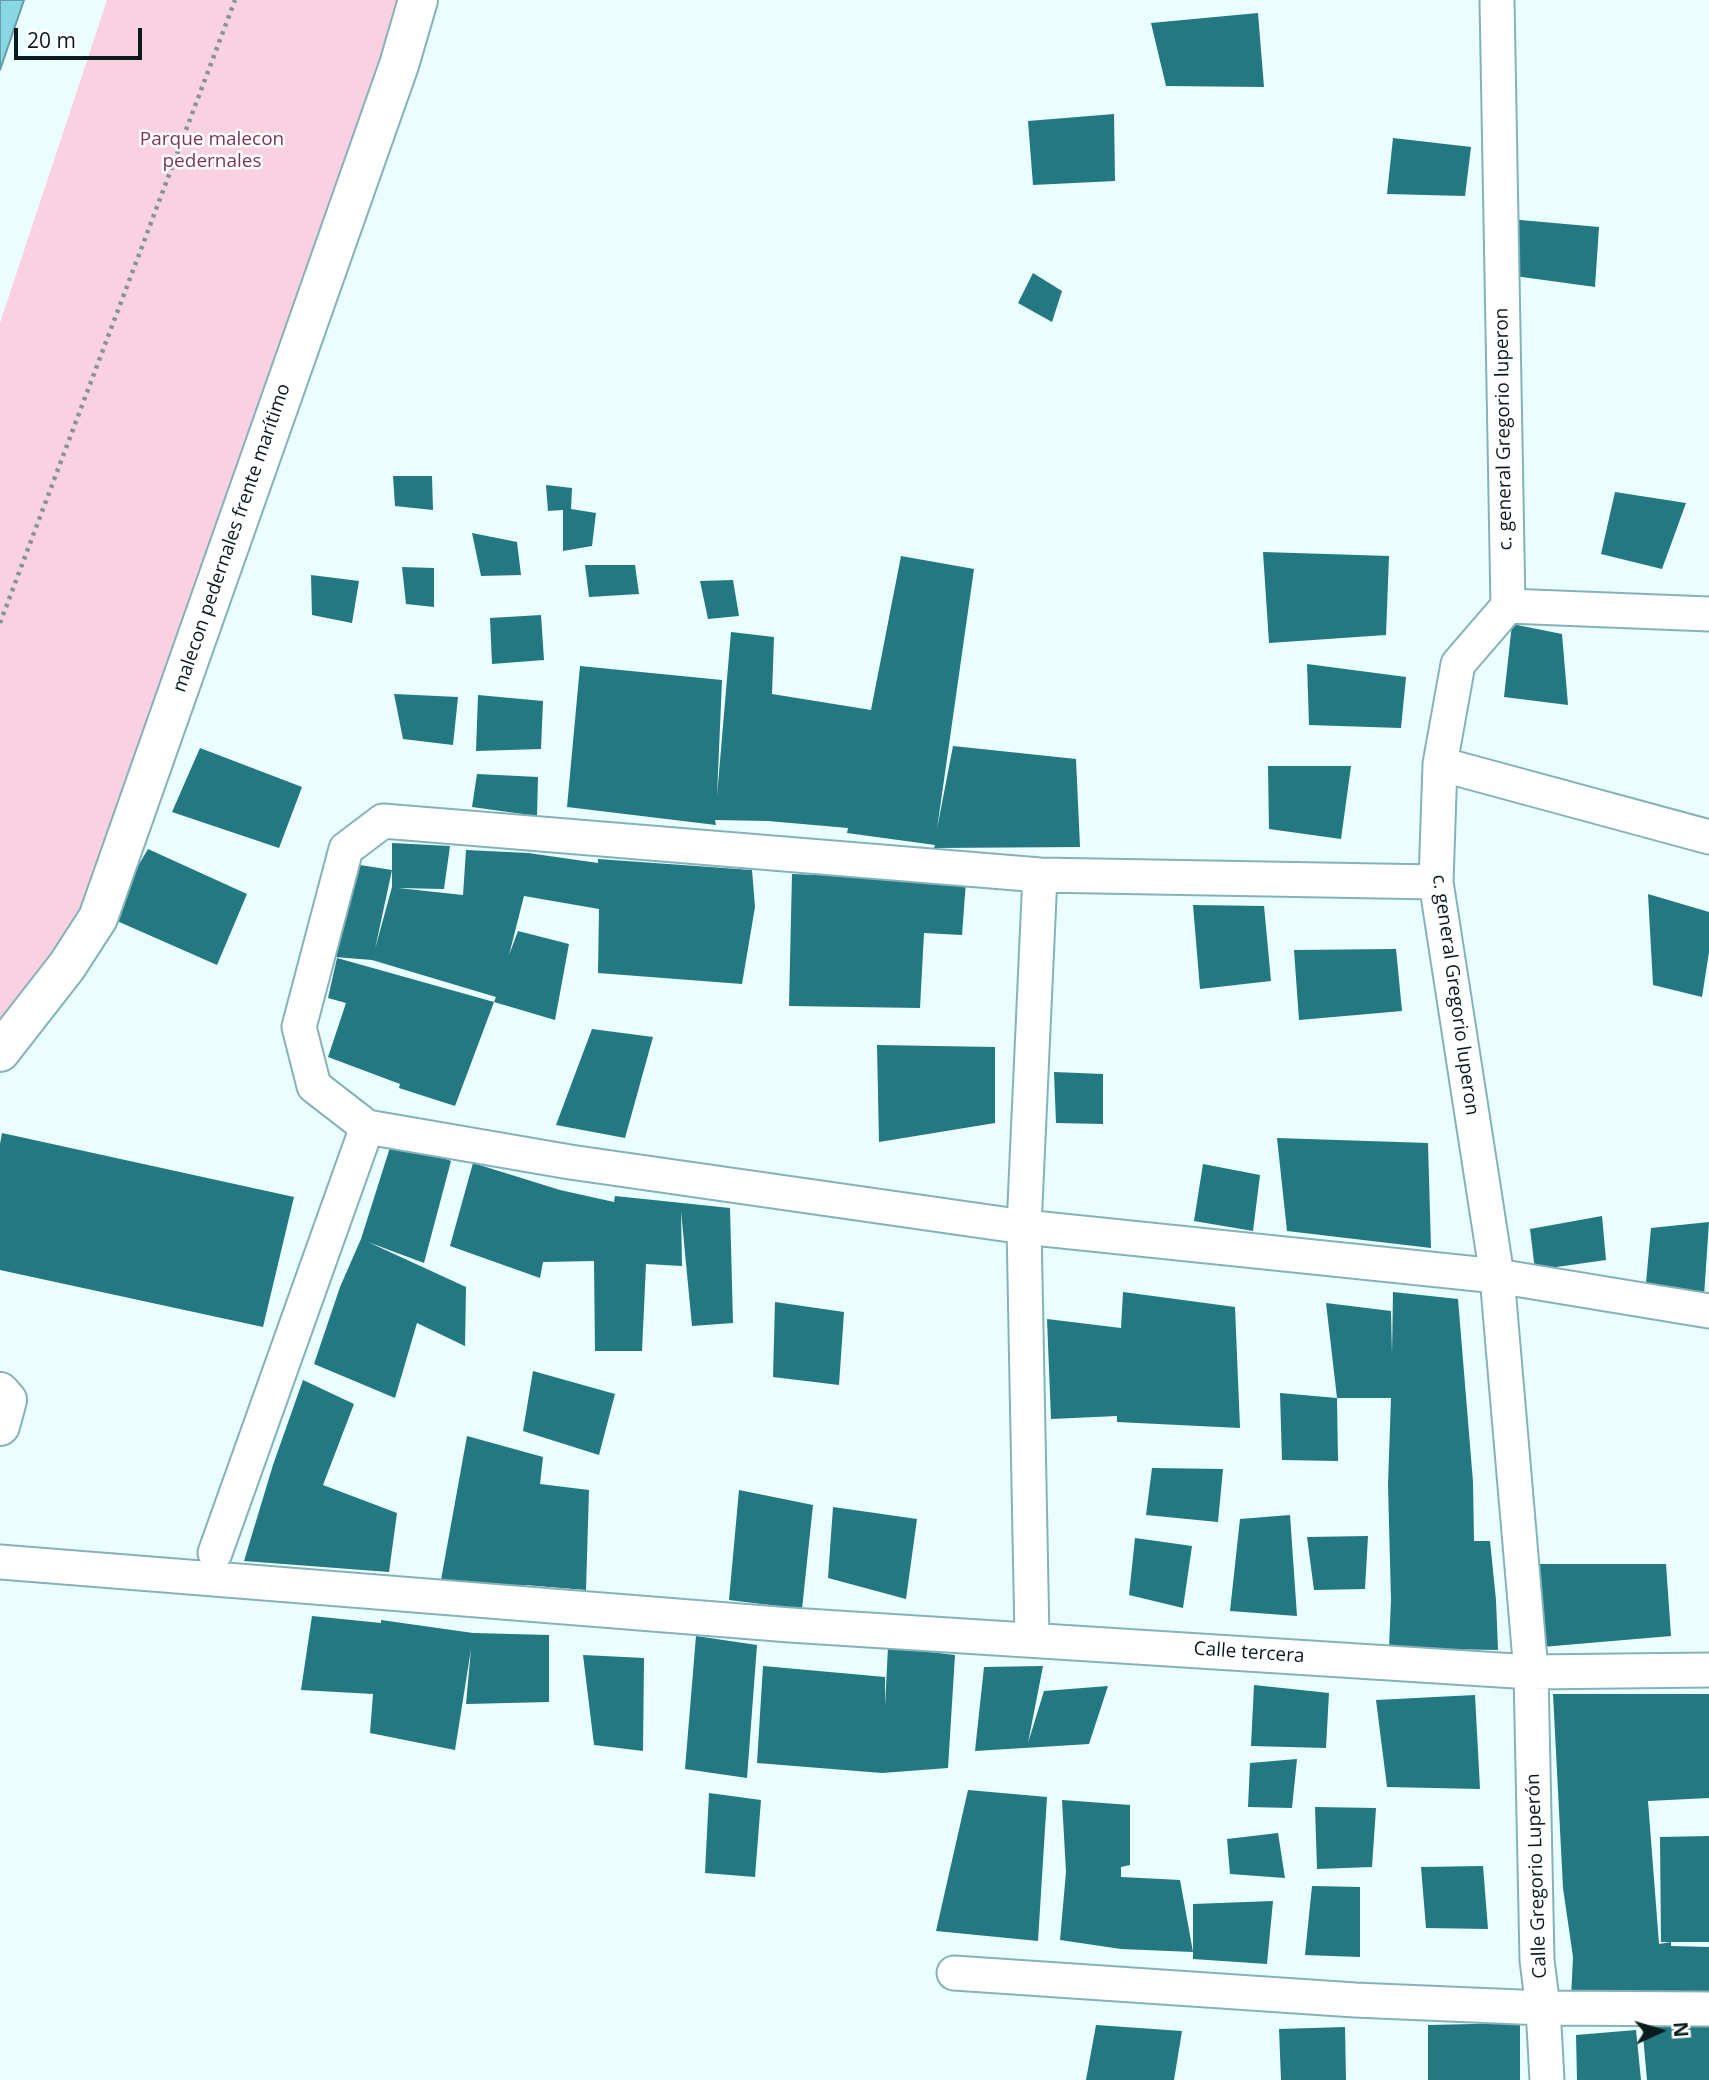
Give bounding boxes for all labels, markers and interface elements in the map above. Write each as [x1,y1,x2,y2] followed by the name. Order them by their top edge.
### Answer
[18,14,145,58] scale bar
[27,26,76,54] text: 20 m
[140,129,284,173] park label: Parque malecon pedernales
[1490,307,1518,551] street label: c. general Gregorio luperon
[168,381,296,695] street label: malecon pedernales frente marítimo
[1427,873,1483,1117] street label: c. general Gregorio luperon
[1193,1638,1305,1668] street label: Calle tercera
[1522,1773,1552,1979] street label: Calle Gregorio Luperón
[1625,1996,1695,2066] north arrow
[1667,2021,1694,2038] text: N

